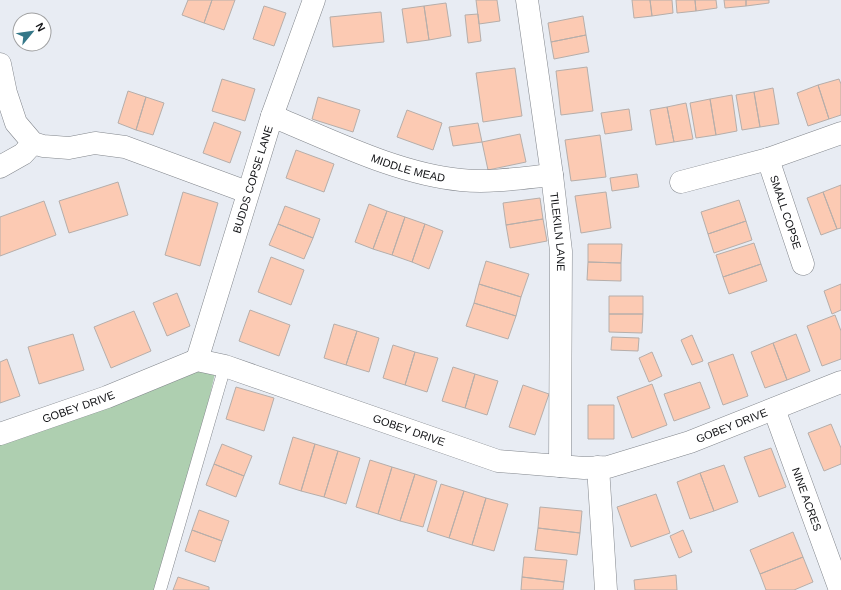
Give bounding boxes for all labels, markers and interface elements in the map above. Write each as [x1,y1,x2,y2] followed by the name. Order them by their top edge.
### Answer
[12,12,52,52] north arrow
[34,21,48,34] text: N
[230,124,275,235] street label: BUDDS COPSE LANE
[369,152,446,184] street label: MIDDLE MEAD
[768,174,804,251] street label: SMALL COPSE
[548,192,567,272] street label: TILEKILN LANE
[41,389,116,425] street label: GOBEY DRIVE
[694,406,769,445] street label: GOBEY DRIVE
[371,412,447,448] street label: GOBEY DRIVE
[790,466,824,533] street label: NINE ACRES

